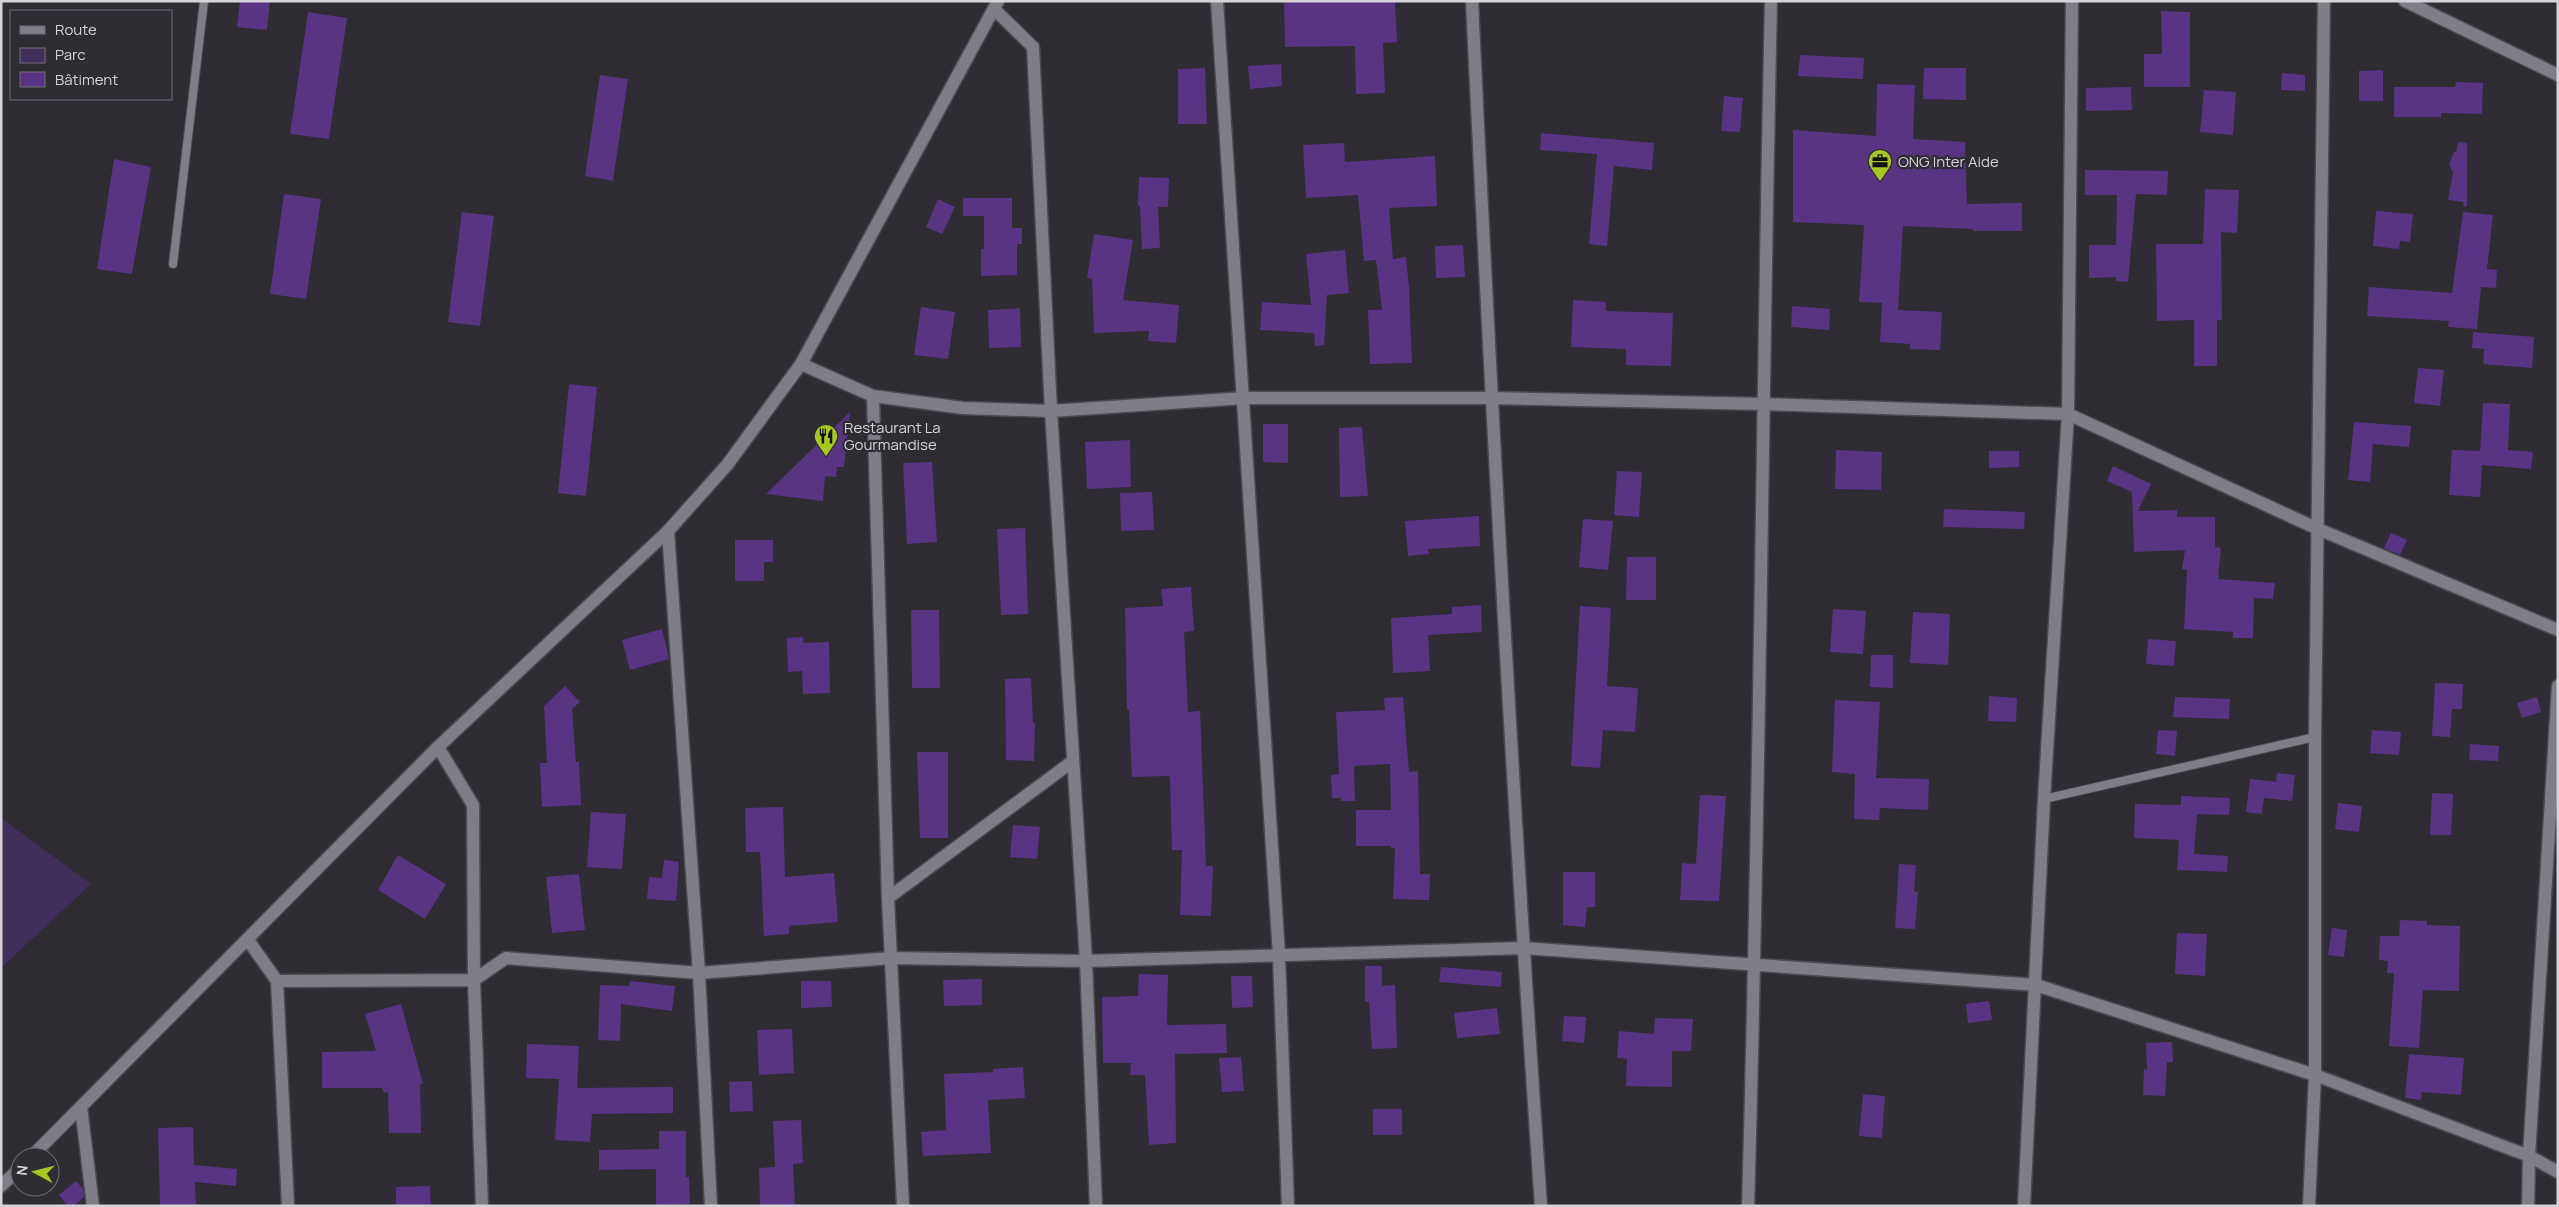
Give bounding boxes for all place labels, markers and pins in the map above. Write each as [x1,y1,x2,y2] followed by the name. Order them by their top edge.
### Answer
[1867,148,1893,182] office icon: ONG Inter Aide
[1898,151,1999,172] place label: ONG Inter Aide
[844,417,941,455] place label: Restaurant La Gourmandise
[813,423,839,457] restaurant icon: Restaurant La Gourmandise

